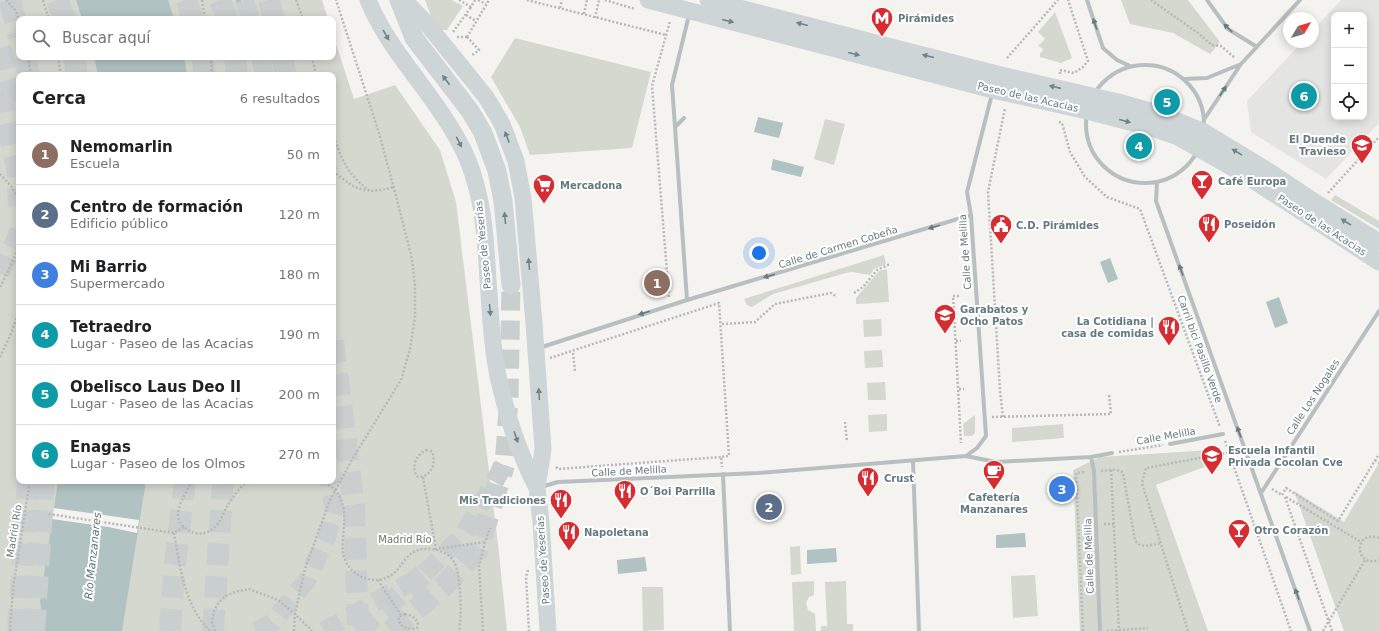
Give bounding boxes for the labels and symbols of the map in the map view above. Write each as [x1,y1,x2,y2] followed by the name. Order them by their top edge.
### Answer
[869,5,895,38] metro station icon: Pirámides
[1283,12,1319,48] north arrow
[898,13,954,24] place label: Pirámides
[1092,18,1098,30] one-way arrow
[722,19,734,25] one-way arrow
[796,21,808,27] one-way arrow
[1223,23,1233,32] one-way arrow
[383,29,390,41] one-way arrow
[848,51,860,57] one-way arrow
[922,53,934,59] one-way arrow
[442,75,451,86] one-way arrow
[976,80,1080,114] street label: Paseo de las Acacias
[1291,81,1317,111] pin: 6
[1048,84,1060,90] one-way arrow
[1219,85,1226,97] one-way arrow
[1154,87,1180,117] pin: 5
[1119,118,1131,124] one-way arrow
[503,130,509,142] one-way arrow
[1126,131,1152,161] pin: 4
[1349,132,1375,165] school or university icon: El Duende Travieso
[1289,134,1346,157] place label: El Duende Travieso
[456,136,462,148] one-way arrow
[1231,148,1243,155] one-way arrow
[1189,168,1215,201] bar icon: Café Europa
[531,172,557,205] supermarket icon: Mercadona
[1218,176,1286,187] place label: Café Europa
[560,180,622,191] place label: Mercadona
[1276,192,1368,258] street label: Paseo de las Acacias
[473,200,493,290] street label: Paseo de Yeserías
[1196,211,1222,244] restaurant icon: Poseidón
[501,212,508,224] one-way arrow
[988,212,1014,245] public building icon: C.D. Pirámides
[957,214,973,290] street label: Calle de Melilla
[1340,218,1352,225] one-way arrow
[1224,219,1276,230] place label: Poseidón
[1016,220,1099,231] place label: C.D. Pirámides
[777,224,899,270] street label: Calle de Carmen Cobeña
[927,224,939,230] one-way arrow
[749,243,769,263] your location
[526,258,532,270] one-way arrow
[1178,264,1184,276] one-way arrow
[644,268,670,298] pin: 1
[763,273,775,279] one-way arrow
[1175,294,1225,404] street label: Carril bici Pasillo Verde
[932,302,958,335] school or university icon: Garabatos y Ocho Patos
[487,304,493,316] one-way arrow
[960,304,1029,327] place label: Garabatos y Ocho Patos
[638,311,650,317] one-way arrow
[1156,314,1182,347] restaurant icon: La Cotidiana | casa de comidas
[1061,316,1154,339] place label: La Cotidiana | casa de comidas
[1284,357,1342,437] street label: Calle Los Nogales
[536,388,543,400] one-way arrow
[1135,425,1197,447] street label: Calle Melilla
[1236,426,1242,438] one-way arrow
[513,431,519,443] one-way arrow
[1199,443,1225,476] school or university icon: Escuela Infantil Privada Cocolan Cve
[1228,445,1343,468] place label: Escuela Infantil Privada Cocolan Cve
[981,458,1007,491] cafe icon: Cafetería Manzanares
[591,464,667,478] street label: Calle de Melilla
[855,465,881,498] restaurant icon: Crust
[884,473,914,484] place label: Crust
[1049,474,1075,504] pin: 3
[612,478,638,511] restaurant icon: O´Boi Parrilla
[640,486,716,497] place label: O´Boi Parrilla
[548,487,574,520] restaurant icon: Mis Tradiciones
[756,492,782,522] pin: 2
[960,492,1028,515] place label: Cafetería Manzanares
[459,495,546,506] place label: Mis Tradiciones
[4,504,24,558] street label: Madrid Río
[82,512,104,600] water label: Río Manzanares
[534,515,552,605] street label: Paseo de Yeserías
[1226,517,1252,550] bar icon: Otro Corazón
[1082,518,1096,594] street label: Calle de Melilla
[556,519,582,552] restaurant icon: Napoletana
[1254,525,1328,536] place label: Otro Corazón
[584,527,649,538] place label: Napoletana
[378,534,432,545] park label: Madrid Río
[1293,588,1299,600] one-way arrow

